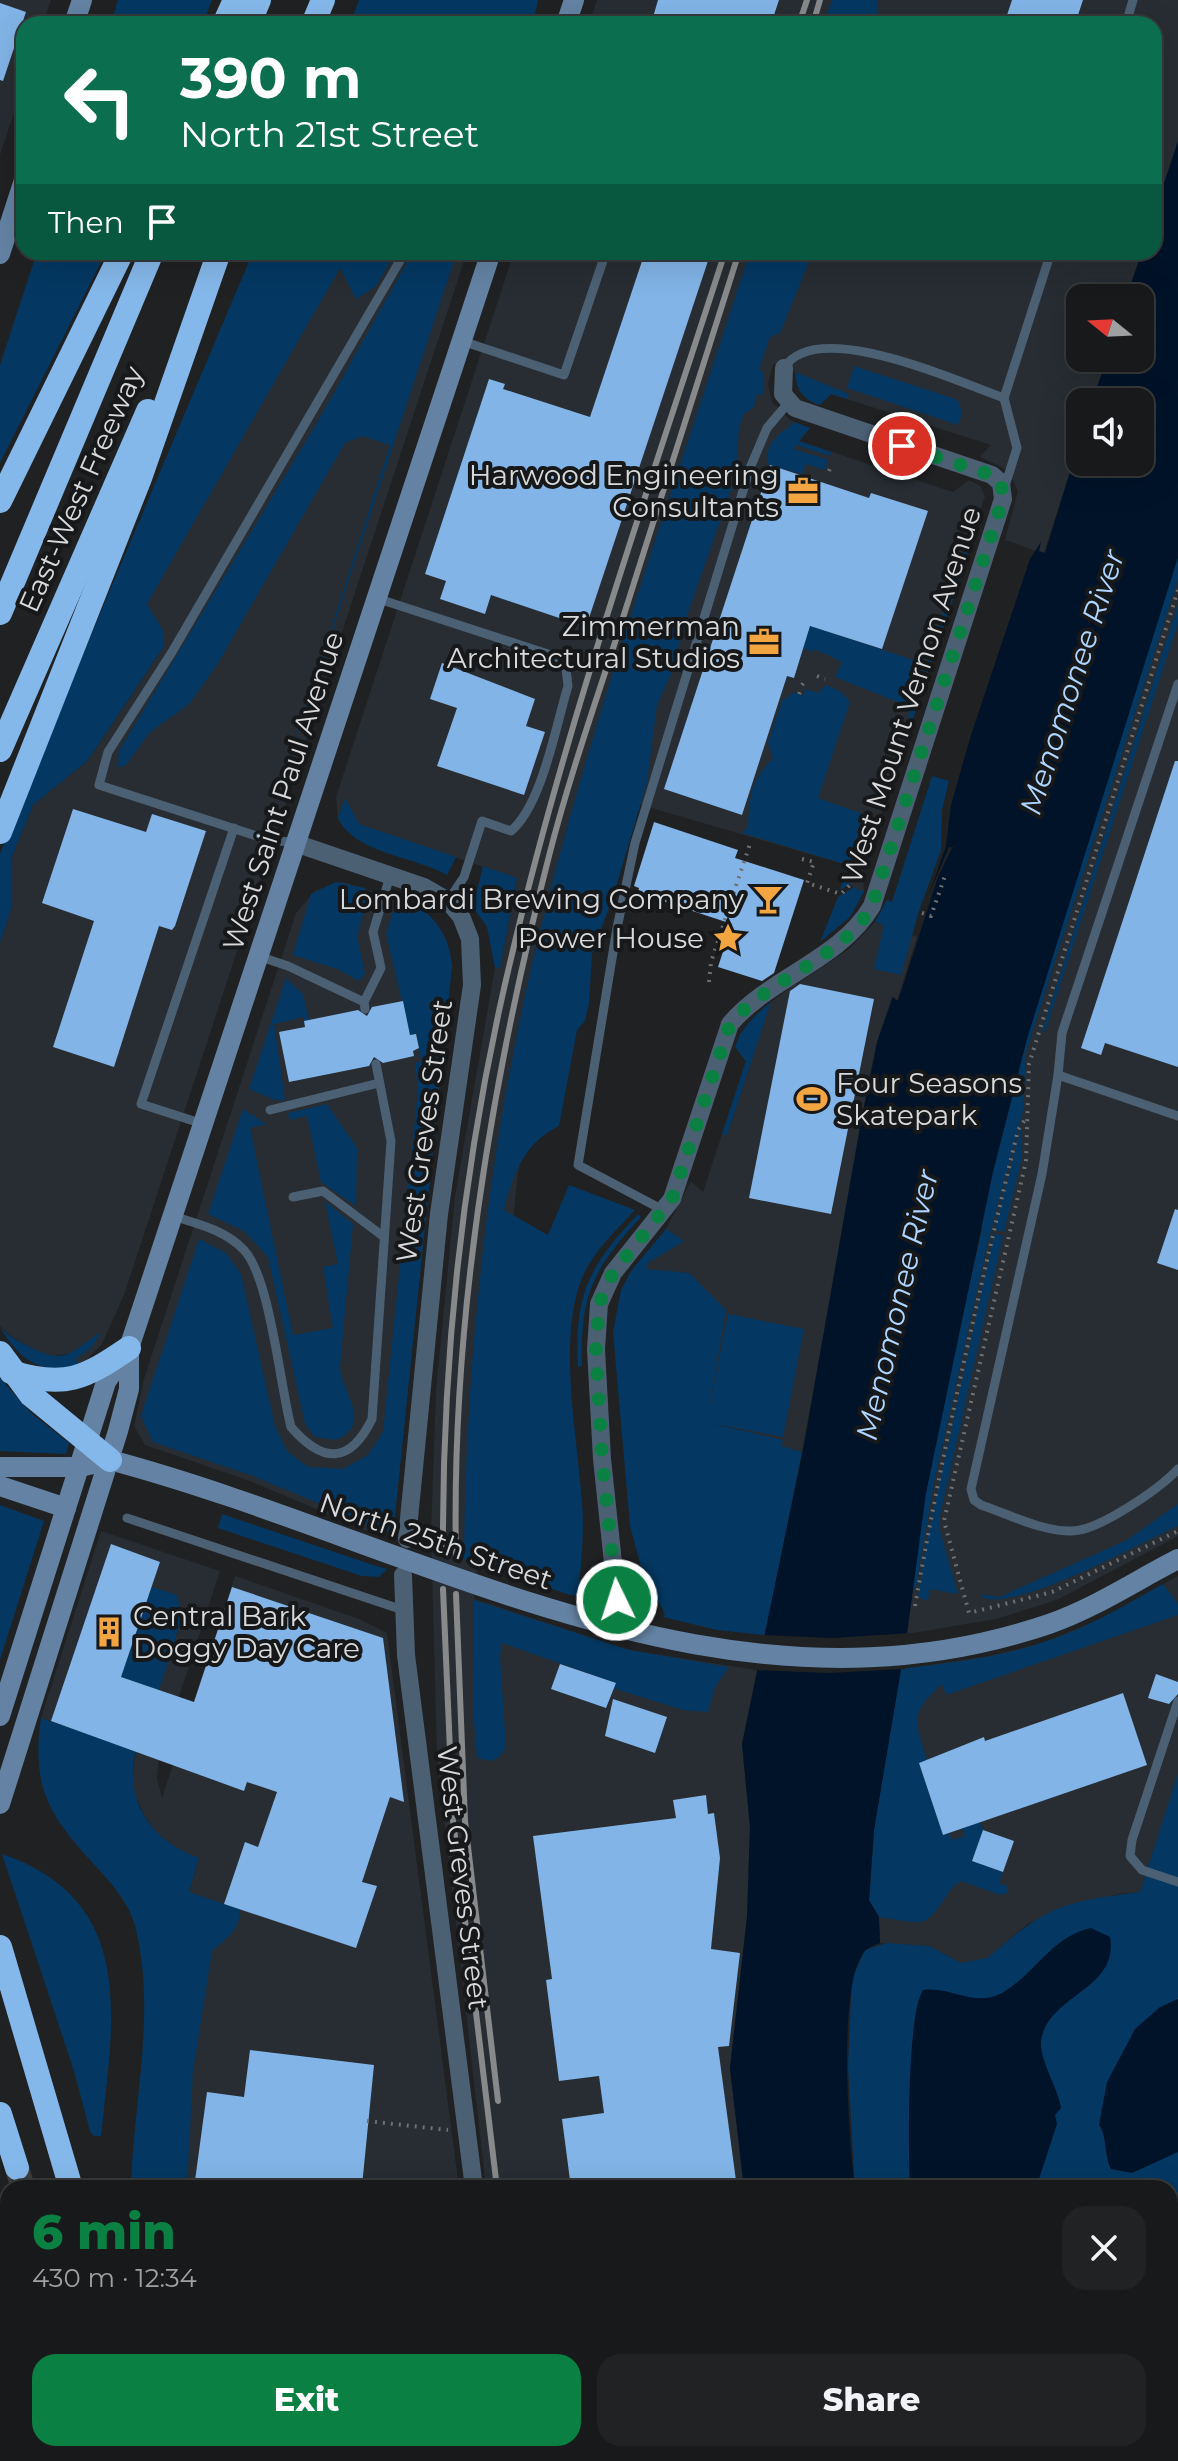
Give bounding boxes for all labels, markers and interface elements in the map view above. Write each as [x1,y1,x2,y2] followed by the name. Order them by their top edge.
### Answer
[180,44,361,112] text: 390 m
[48,48,152,152] icon: left
[180,112,479,156] text: North 21st Street
[140,200,184,244] icon: arrive
[48,204,124,241] text: Then
[1066,284,1154,372] north arrow
[1066,284,1154,476] map controls
[11,360,151,617] street label: East-West Freeway
[1066,388,1154,476] button: sound
[868,412,936,480] pin
[880,424,924,468] icon: arrive
[469,458,779,524] place label: Harwood Engineering Consultants
[786,474,820,508] office icon: Harwood Engineering Consultants
[834,502,988,888] street label: West Mount Vernon Avenue
[1012,544,1133,819] water label: Menomonee River
[447,609,740,675] place label: Zimmerman Architectural Studios
[747,625,781,659] office icon: Zimmerman Architectural Studios
[215,627,351,955] street label: West Saint Paul Avenue
[339,882,745,916] place label: Lombardi Brewing Company
[751,882,785,916] bar icon: Lombardi Brewing Company
[518,921,704,955] place label: Power House
[711,921,745,955] place icon: Power House
[389,997,459,1265] street label: West Greves Street
[836,1066,1022,1132] place label: Four Seasons Skatepark
[795,1082,829,1116] sports icon: Four Seasons Skatepark
[848,1165,946,1444] water label: Menomonee River
[315,1485,557,1597] street label: North 25th Street
[575,1558,659,1642] position arrow
[133,1599,360,1665] place label: Central Bark Doggy Day Care
[92,1615,126,1649] building icon: Central Bark Doggy Day Care
[430,1744,496,2012] street label: West Greves Street
[32,2203,176,2261] text: 6 min
[1062,2206,1146,2290] button: close
[32,2262,197,2294] text: 430 m · 12:34
[32,2354,581,2446] button: Exit
[597,2354,1146,2446] button: Share

